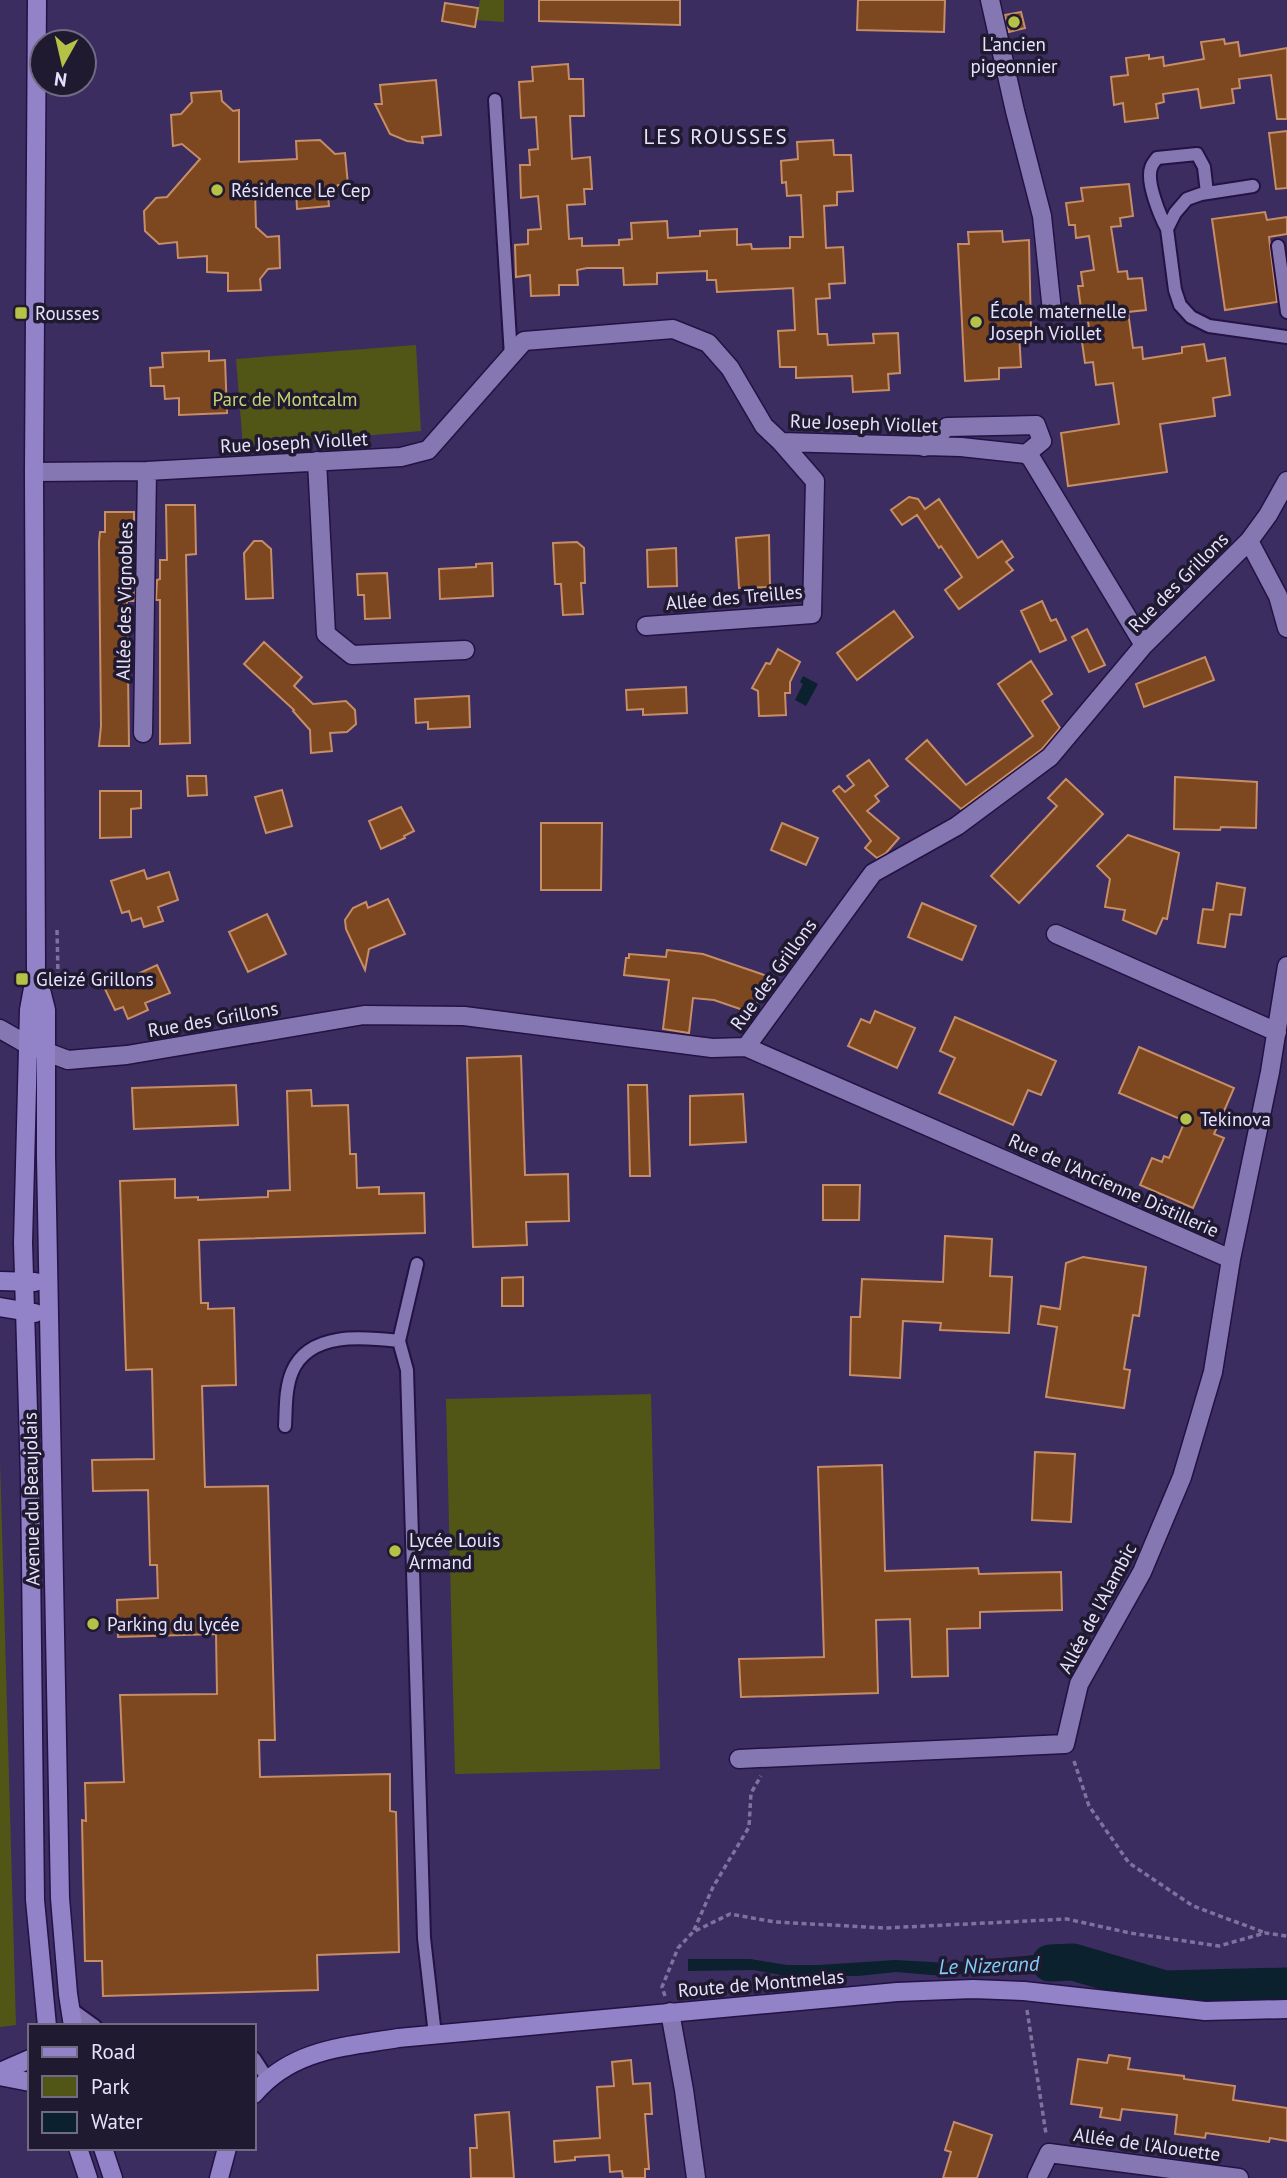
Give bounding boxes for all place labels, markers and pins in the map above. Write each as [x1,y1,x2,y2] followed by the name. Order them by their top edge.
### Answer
[1006,14,1022,30] marker: L'ancien pigeonnier
[970,32,1058,78] place label: L'ancien pigeonnier
[231,178,371,202] place label: Résidence Le Cep
[209,182,225,198] marker: Résidence Le Cep
[989,299,1127,345] place label: École maternelle Joseph Viollet
[35,301,99,325] place label: Rousses
[13,305,29,321] marker: Rousses
[968,314,984,330] marker: École maternelle Joseph Viollet
[36,967,154,991] place label: Gleizé Grillons
[14,971,30,987] marker: Gleizé Grillons
[1200,1107,1271,1131] place label: Tekinova
[1178,1111,1194,1127] marker: Tekinova
[409,1528,500,1574] place label: Lycée Louis Armand
[387,1543,403,1559] marker: Lycée Louis Armand
[107,1612,240,1636] place label: Parking du lycée
[85,1616,101,1632] marker: Parking du lycée

